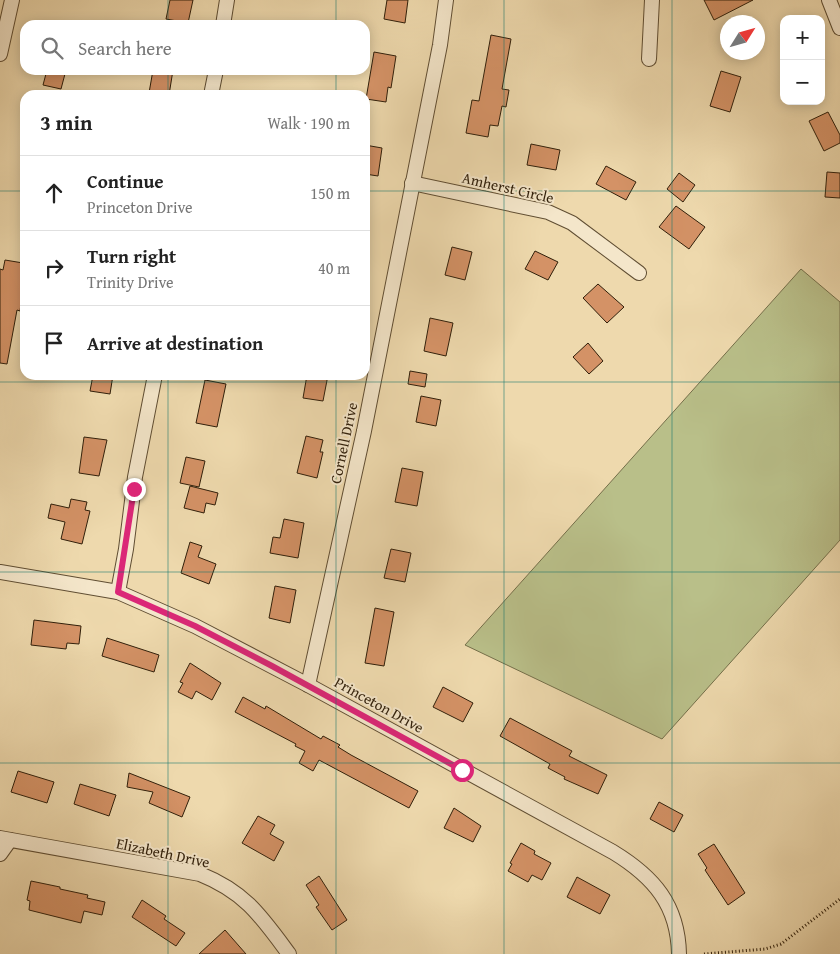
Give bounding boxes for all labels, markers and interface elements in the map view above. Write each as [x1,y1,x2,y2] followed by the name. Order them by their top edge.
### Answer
[720,15,765,60] north arrow
[780,15,825,105] map controls
[780,15,825,60] button: +
[20,20,370,75] search box
[38,34,66,62] icon: search
[78,34,172,62] text: Search here
[780,60,825,105] button: −
[40,107,92,138] text: 3 min
[267,111,350,135] text: Walk · 190 m
[87,167,164,195] text: Continue
[460,167,556,208] street label: Amherst Circle
[40,179,68,207] icon: ahead
[310,181,350,205] text: 150 m
[87,195,193,219] text: Princeton Drive
[87,242,176,270] text: Turn right
[40,254,68,282] icon: right
[318,256,350,280] text: 40 m
[87,270,174,294] text: Trinity Drive
[40,329,68,357] icon: arrive
[87,329,263,357] text: Arrive at destination
[325,400,362,486] street label: Cornell Drive
[123,478,146,501] route end
[331,671,428,738] street label: Princeton Drive
[451,759,474,782] route start
[114,832,212,873] street label: Elizabeth Drive

